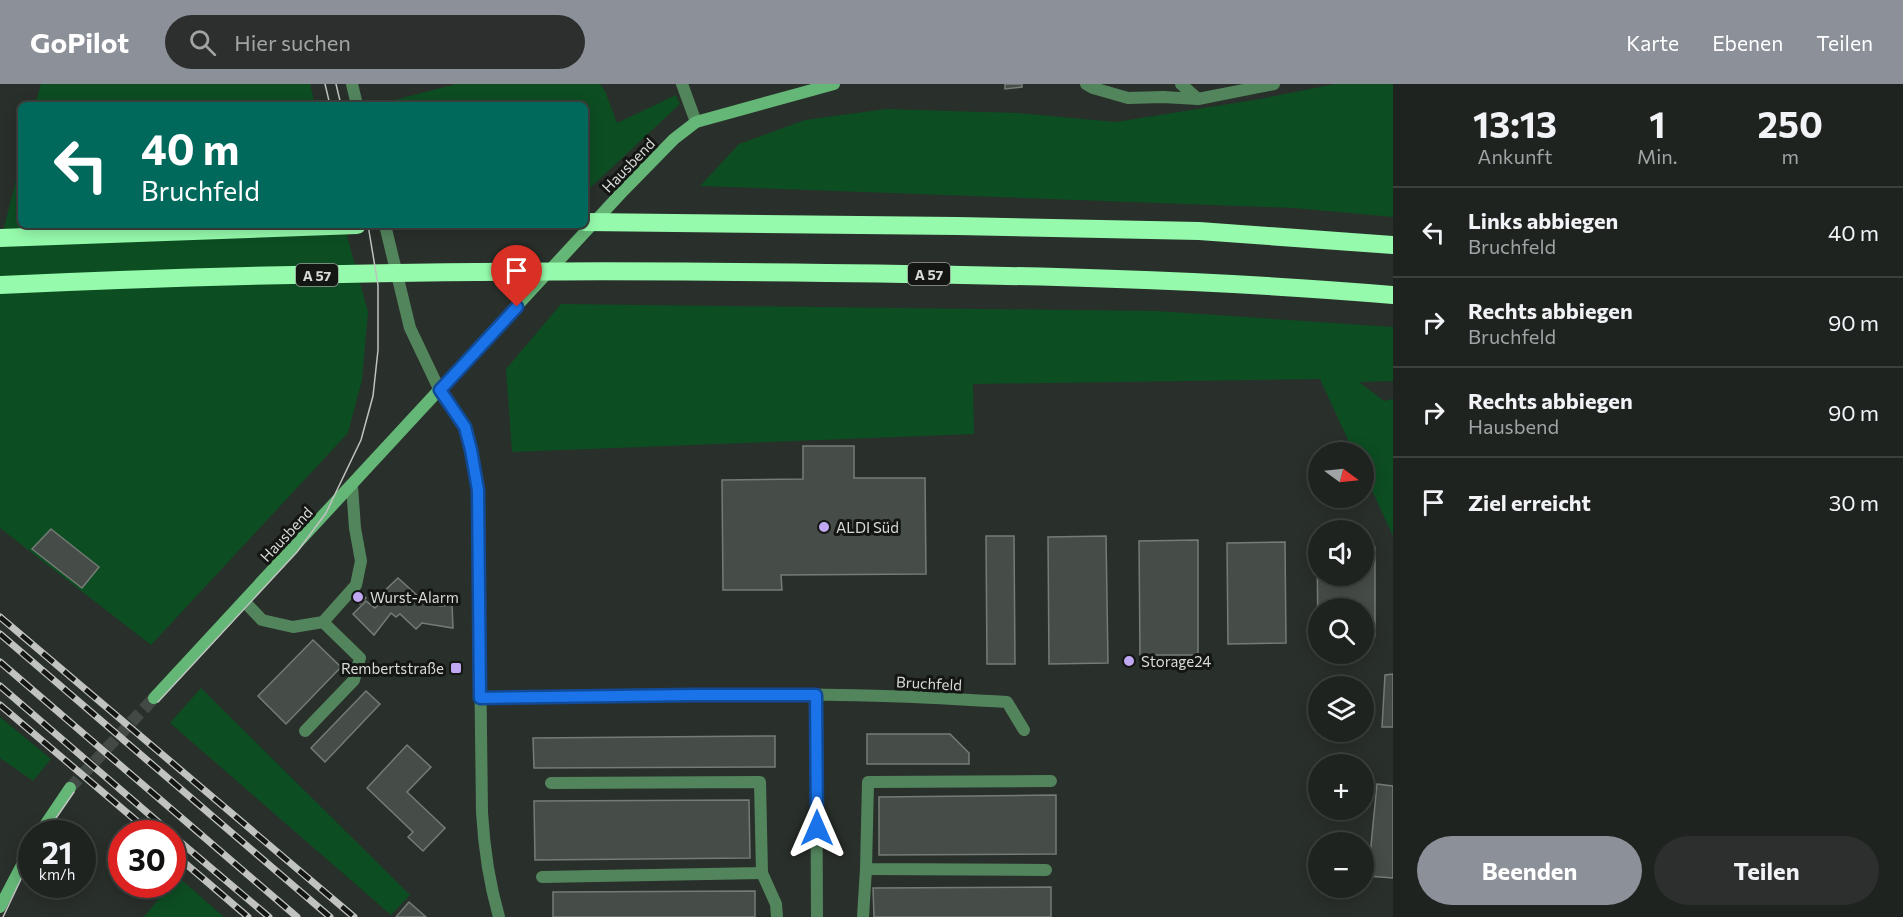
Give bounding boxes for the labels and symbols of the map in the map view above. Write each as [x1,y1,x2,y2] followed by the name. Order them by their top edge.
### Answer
[598,134,658,196] street label: Hausbend
[491,245,542,307] pin
[908,263,950,285] road number: A 57
[296,264,338,286] road number: A 57
[1308,442,1374,508] north arrow
[256,503,316,565] street label: Hausbend
[836,518,899,536] place label: ALDI Süd
[817,520,831,534] marker: ALDI Süd
[370,588,459,606] place label: Wurst-Alarm
[351,590,365,604] marker: Wurst-Alarm
[1141,652,1211,670] place label: Storage24
[1122,654,1136,668] marker: Storage24
[341,659,444,677] place label: Rembertstraße
[449,661,463,675] marker: Rembertstraße
[896,672,962,694] street label: Bruchfeld
[785,796,849,860] position arrow
[108,820,186,898] speed limit sign: 30

